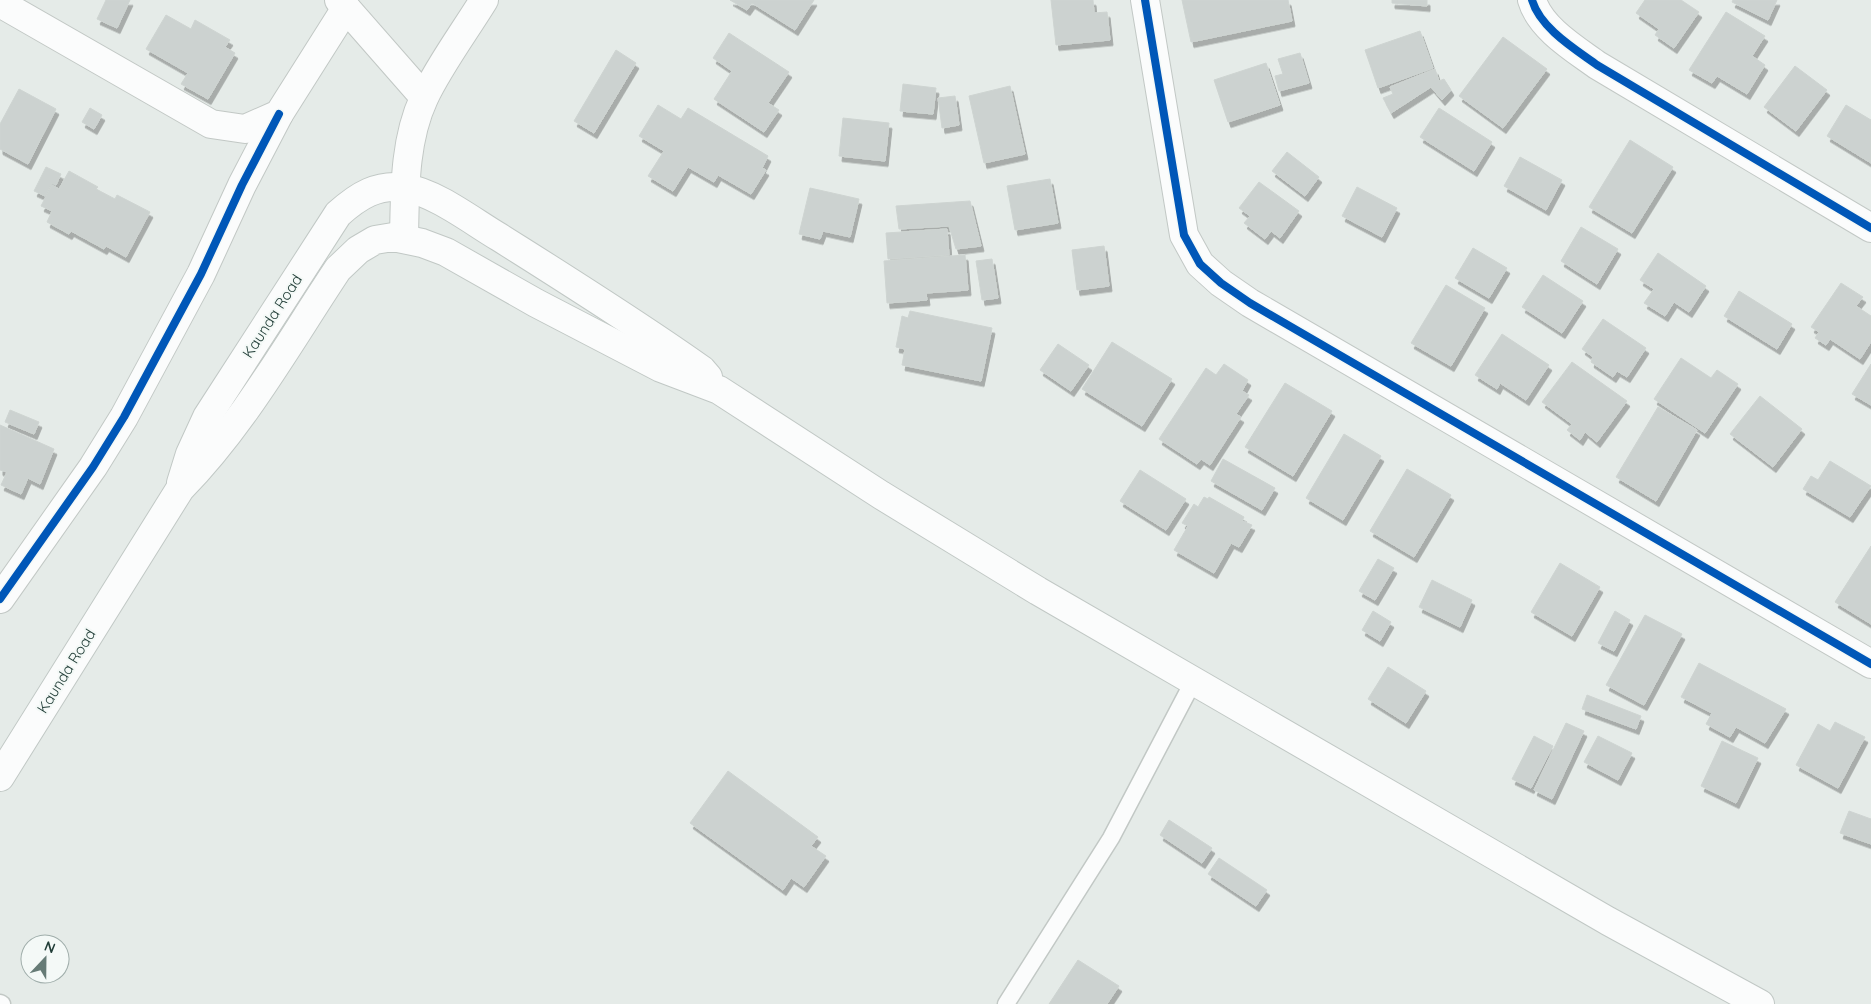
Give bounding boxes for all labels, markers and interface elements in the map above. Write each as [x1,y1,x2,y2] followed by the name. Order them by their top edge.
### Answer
[238,271,306,361] street label: Kaunda Road
[33,625,99,717] street label: Kaunda Road
[20,934,70,984] north arrow
[42,937,58,957] text: N

